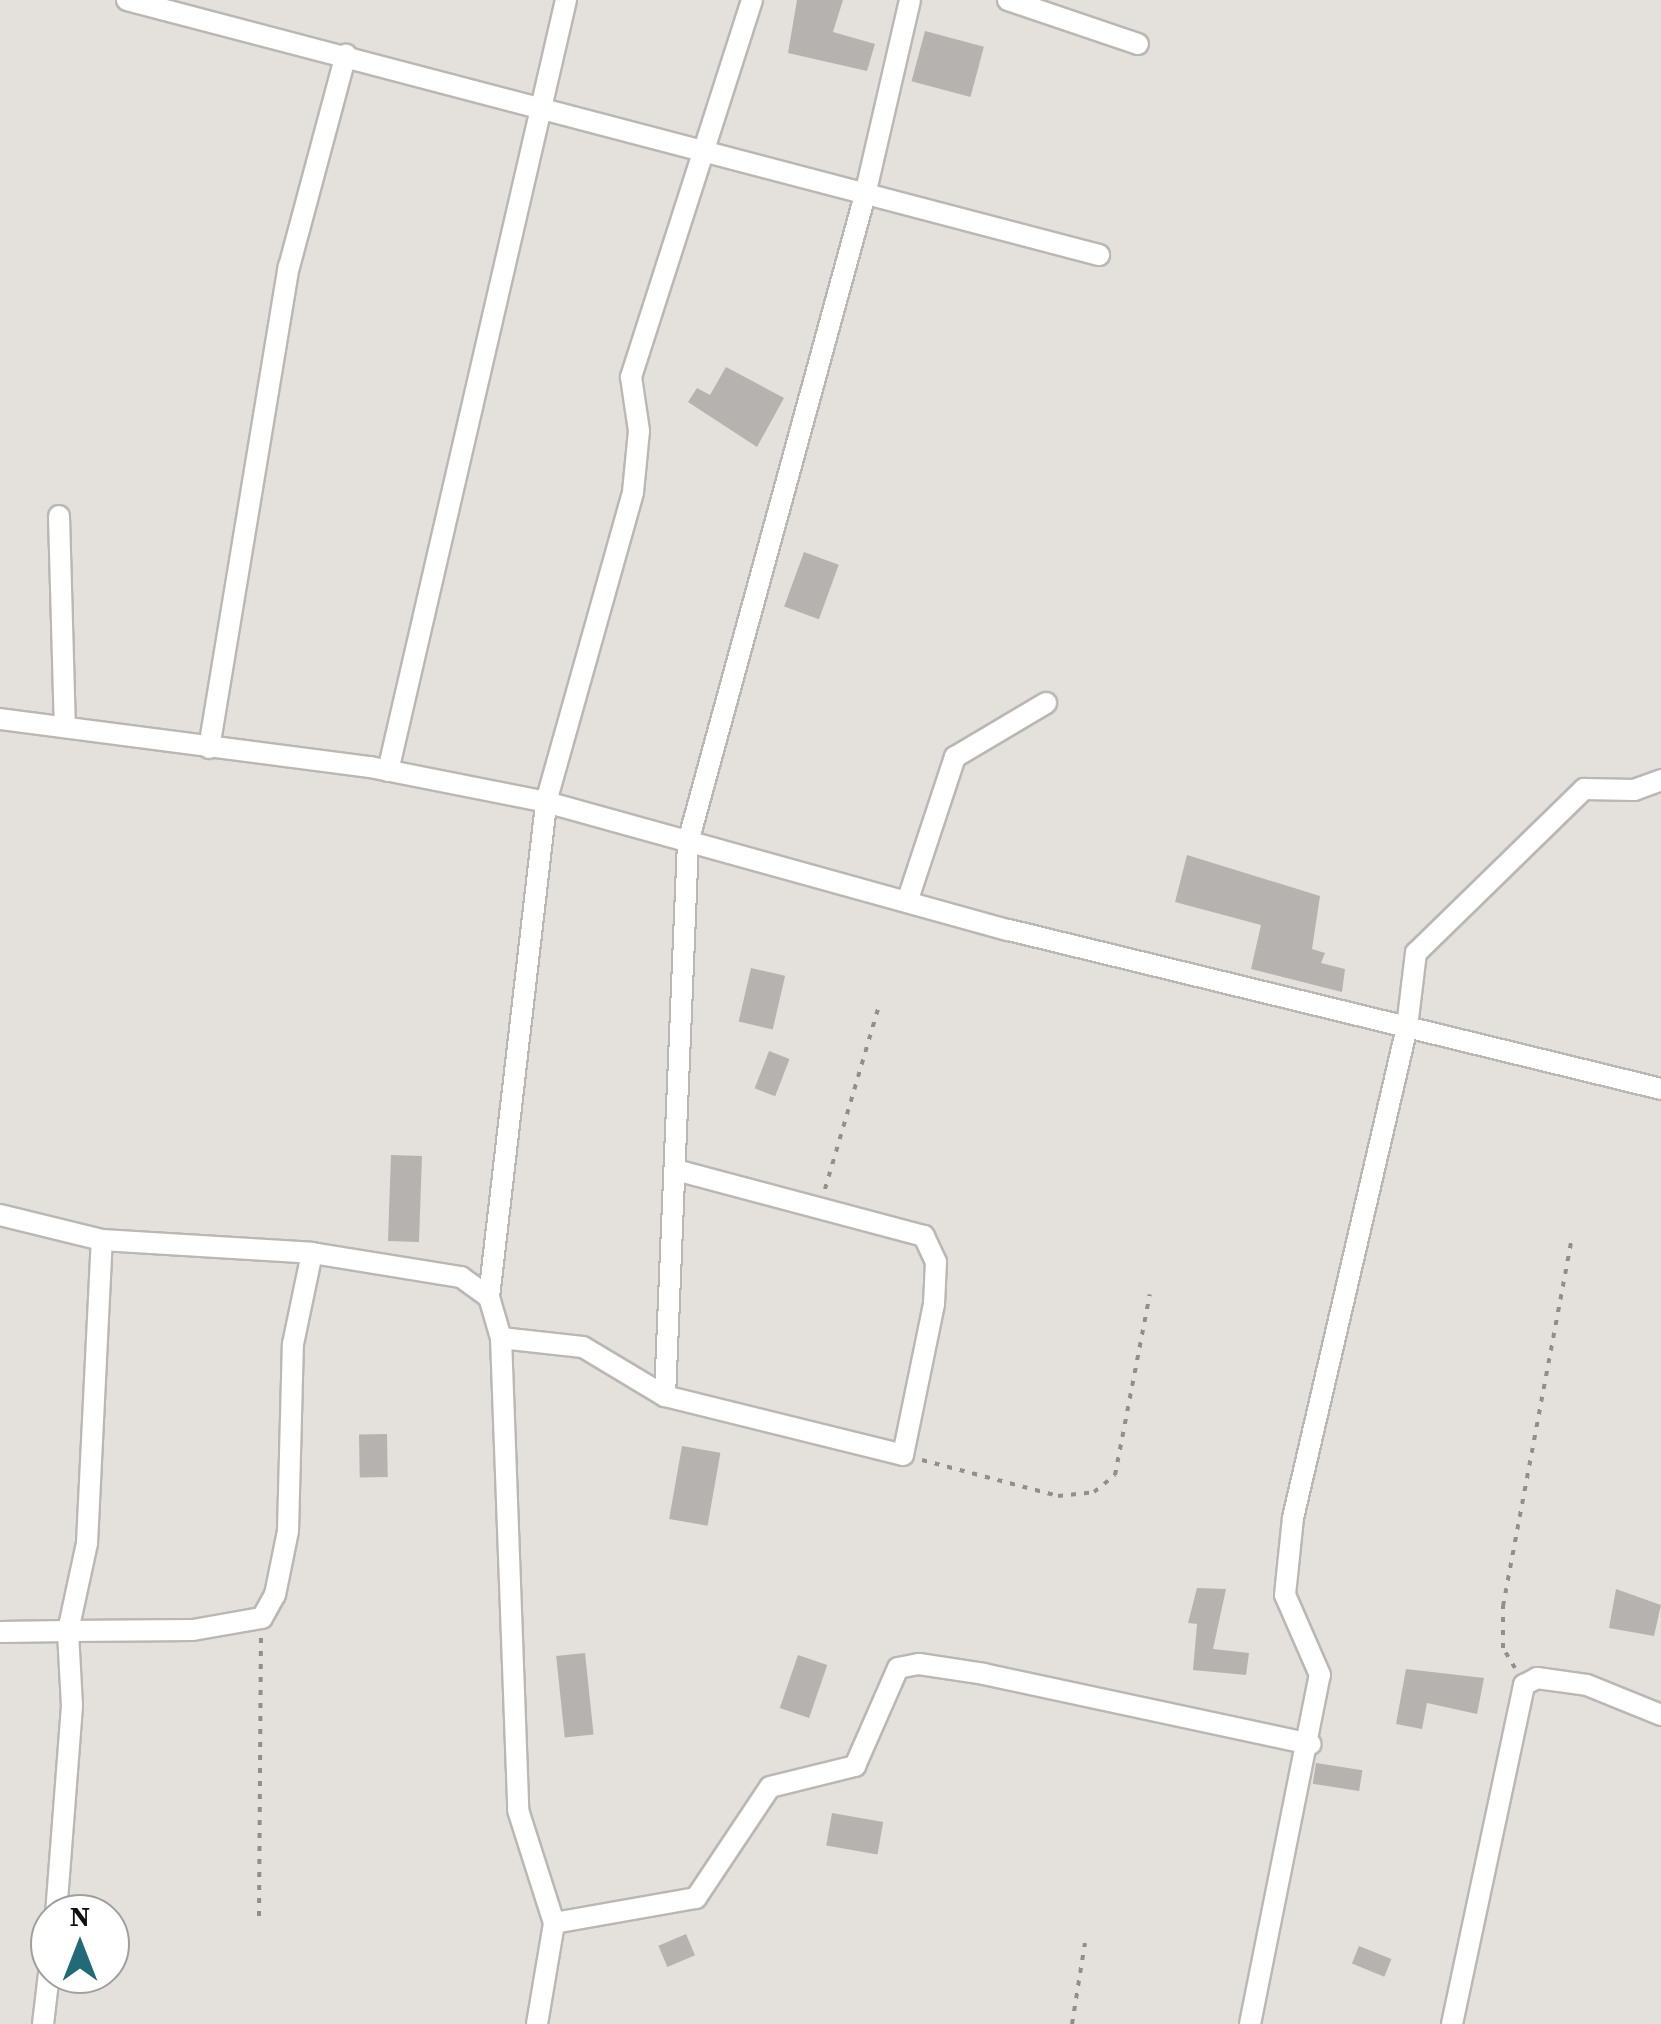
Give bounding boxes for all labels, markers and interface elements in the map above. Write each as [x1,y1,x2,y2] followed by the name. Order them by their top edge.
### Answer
[30,1894,130,1994] north arrow
[70,1897,90,1935] text: N

